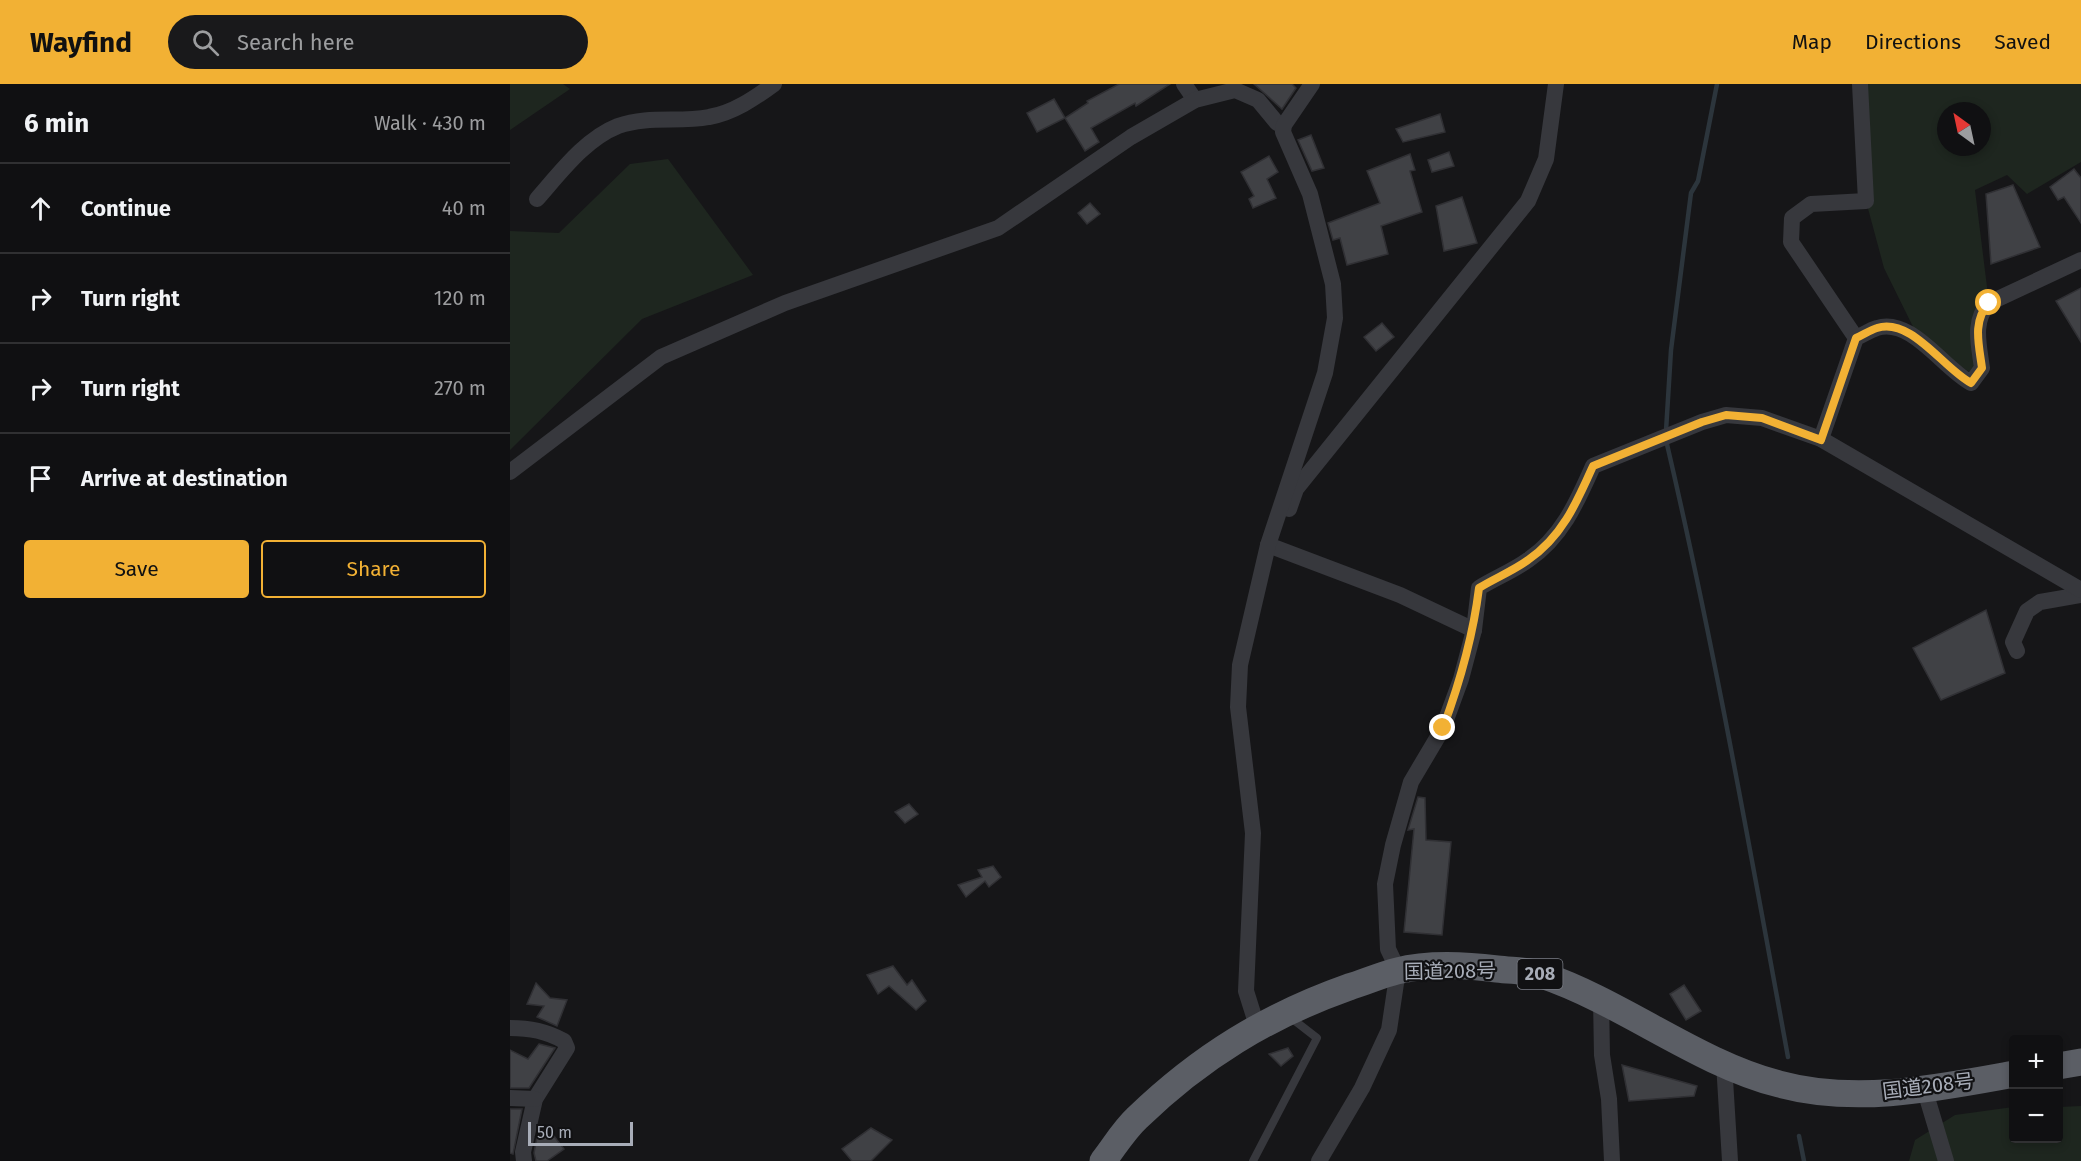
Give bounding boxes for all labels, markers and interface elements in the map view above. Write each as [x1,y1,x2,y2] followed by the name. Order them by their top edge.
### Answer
[168,15,588,69] search box
[30,26,132,59] text: Wayfind
[189,26,222,59] icon: search
[237,29,355,56] text: Search here
[1792,29,1832,55] text: Map
[1865,29,1961,55] text: Directions
[1994,29,2051,55] text: Saved
[1937,102,1991,156] north arrow
[24,108,89,139] text: 6 min
[374,111,486,135] text: Walk · 430 m
[24,192,57,225] icon: ahead
[81,195,171,222] text: Continue
[442,196,486,220] text: 40 m
[24,282,57,315] icon: right
[81,285,180,312] text: Turn right
[434,286,486,310] text: 120 m
[1975,289,2001,315] route start
[24,372,57,405] icon: right
[81,375,180,402] text: Turn right
[434,376,486,400] text: 270 m
[24,462,57,495] icon: arrive
[81,465,288,492] text: Arrive at destination
[24,540,249,598] button: Save
[261,540,486,598] button: Share
[1429,714,1455,740] route end
[1404,958,1496,984] street label: 国道208号
[1518,959,1562,989] road number: 208
[2009,1035,2063,1143] map controls
[2009,1035,2063,1089] button: +
[1881,1068,1975,1104] street label: 国道208号
[2009,1089,2063,1143] button: −
[528,1119,633,1146] scale bar
[537,1123,572,1142] text: 50 m

